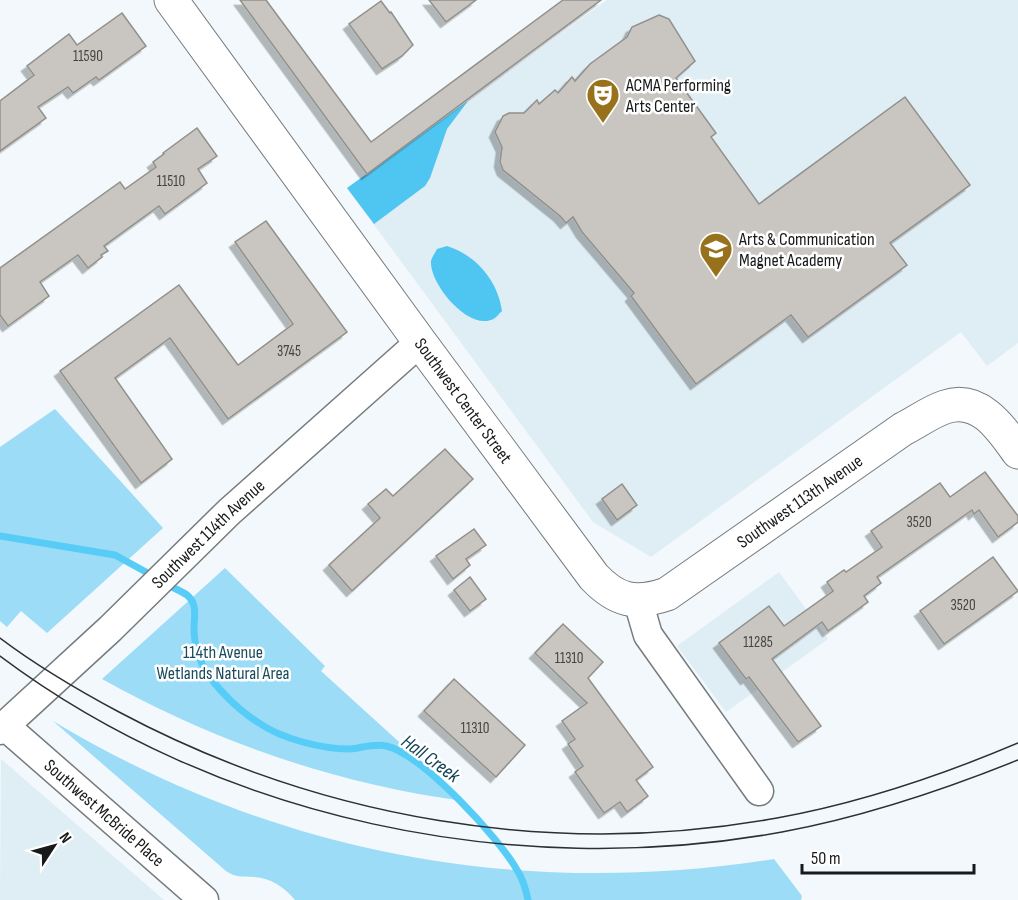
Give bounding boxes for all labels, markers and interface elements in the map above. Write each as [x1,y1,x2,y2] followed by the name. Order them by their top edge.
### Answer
[73,47,103,66] house number: 11590
[625,75,731,117] place label: ACMA Performing Arts Center
[585,77,621,124] theatre icon: ACMA Performing Arts Center
[157,172,185,191] house number: 11510
[738,229,875,271] place label: Arts & Communication Magnet Academy
[698,231,734,278] school or university icon: Arts & Communication Magnet Academy
[410,334,517,468] street label: Southwest Center Street
[277,342,301,361] house number: 3745
[733,451,867,553] street label: Southwest 113th Avenue
[148,475,269,593] street label: Southwest 114th Avenue
[906,513,932,532] house number: 3520
[950,596,976,615] house number: 3520
[743,633,773,652] house number: 11285
[156,642,290,684] park label: 114th Avenue Wetlands Natural Area
[555,649,583,668] house number: 11310
[461,719,489,738] house number: 11310
[397,730,465,788] water label: Hall Creek
[40,755,168,871] street label: Southwest McBride Place
[24,816,84,876] north arrow
[55,829,75,847] text: N
[802,837,974,875] scale bar
[811,848,841,869] text: 50 m

